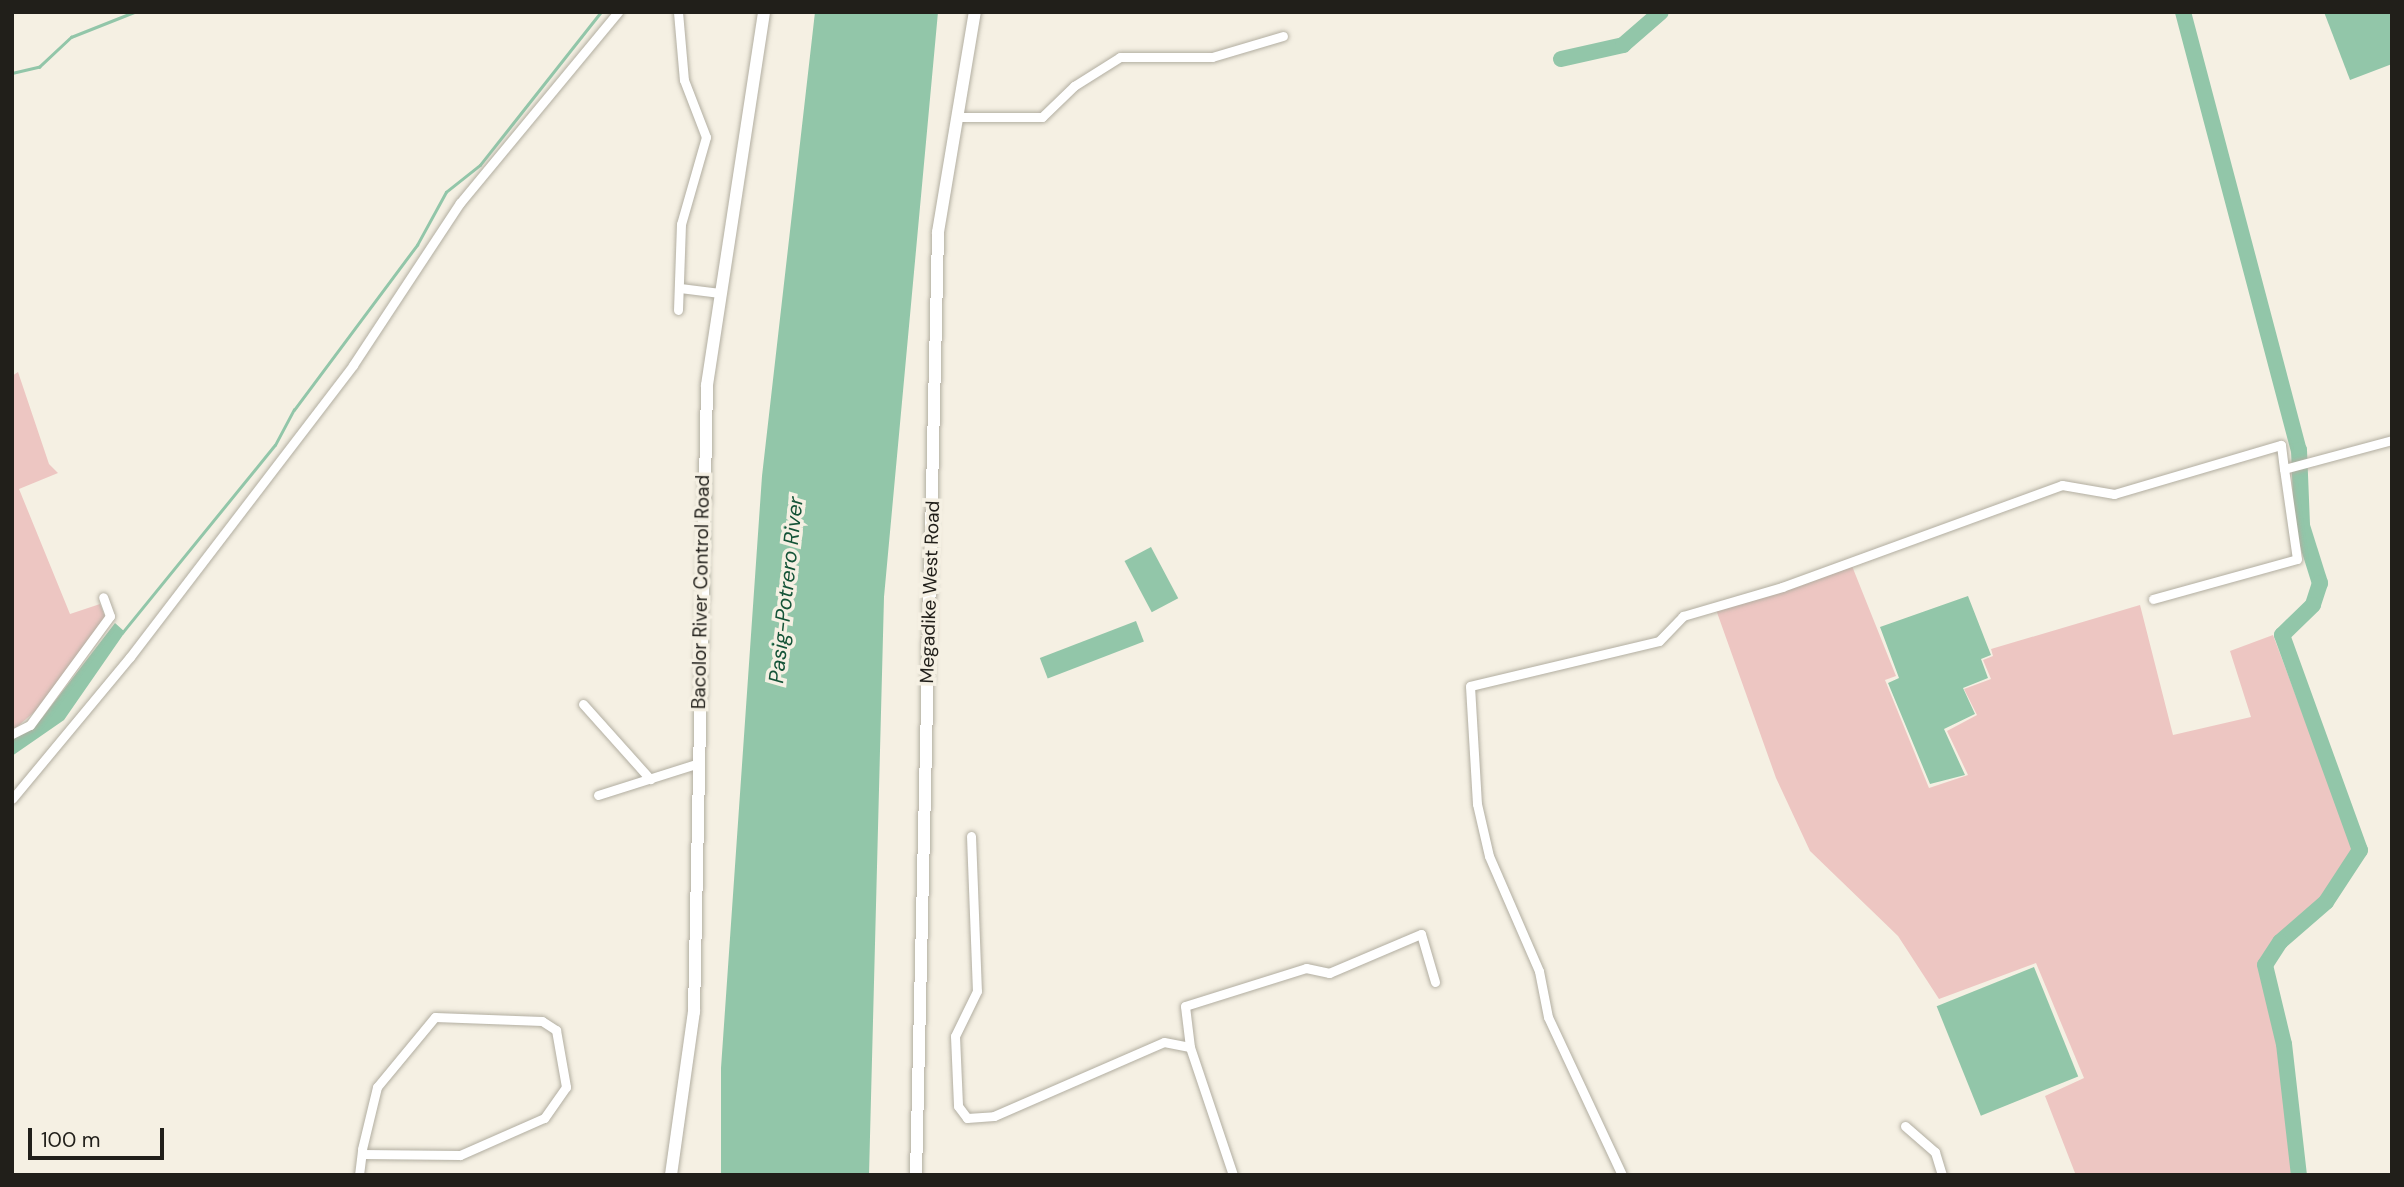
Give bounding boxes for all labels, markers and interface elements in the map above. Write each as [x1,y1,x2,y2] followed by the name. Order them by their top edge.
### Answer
[688,475,714,709] street label: Bacolor River Control Road
[764,495,808,685] water label: Pasig-Potrero River
[915,500,945,684] street label: Megadike West Road
[32,1114,168,1158] scale bar
[41,1126,101,1154] text: 100 m

